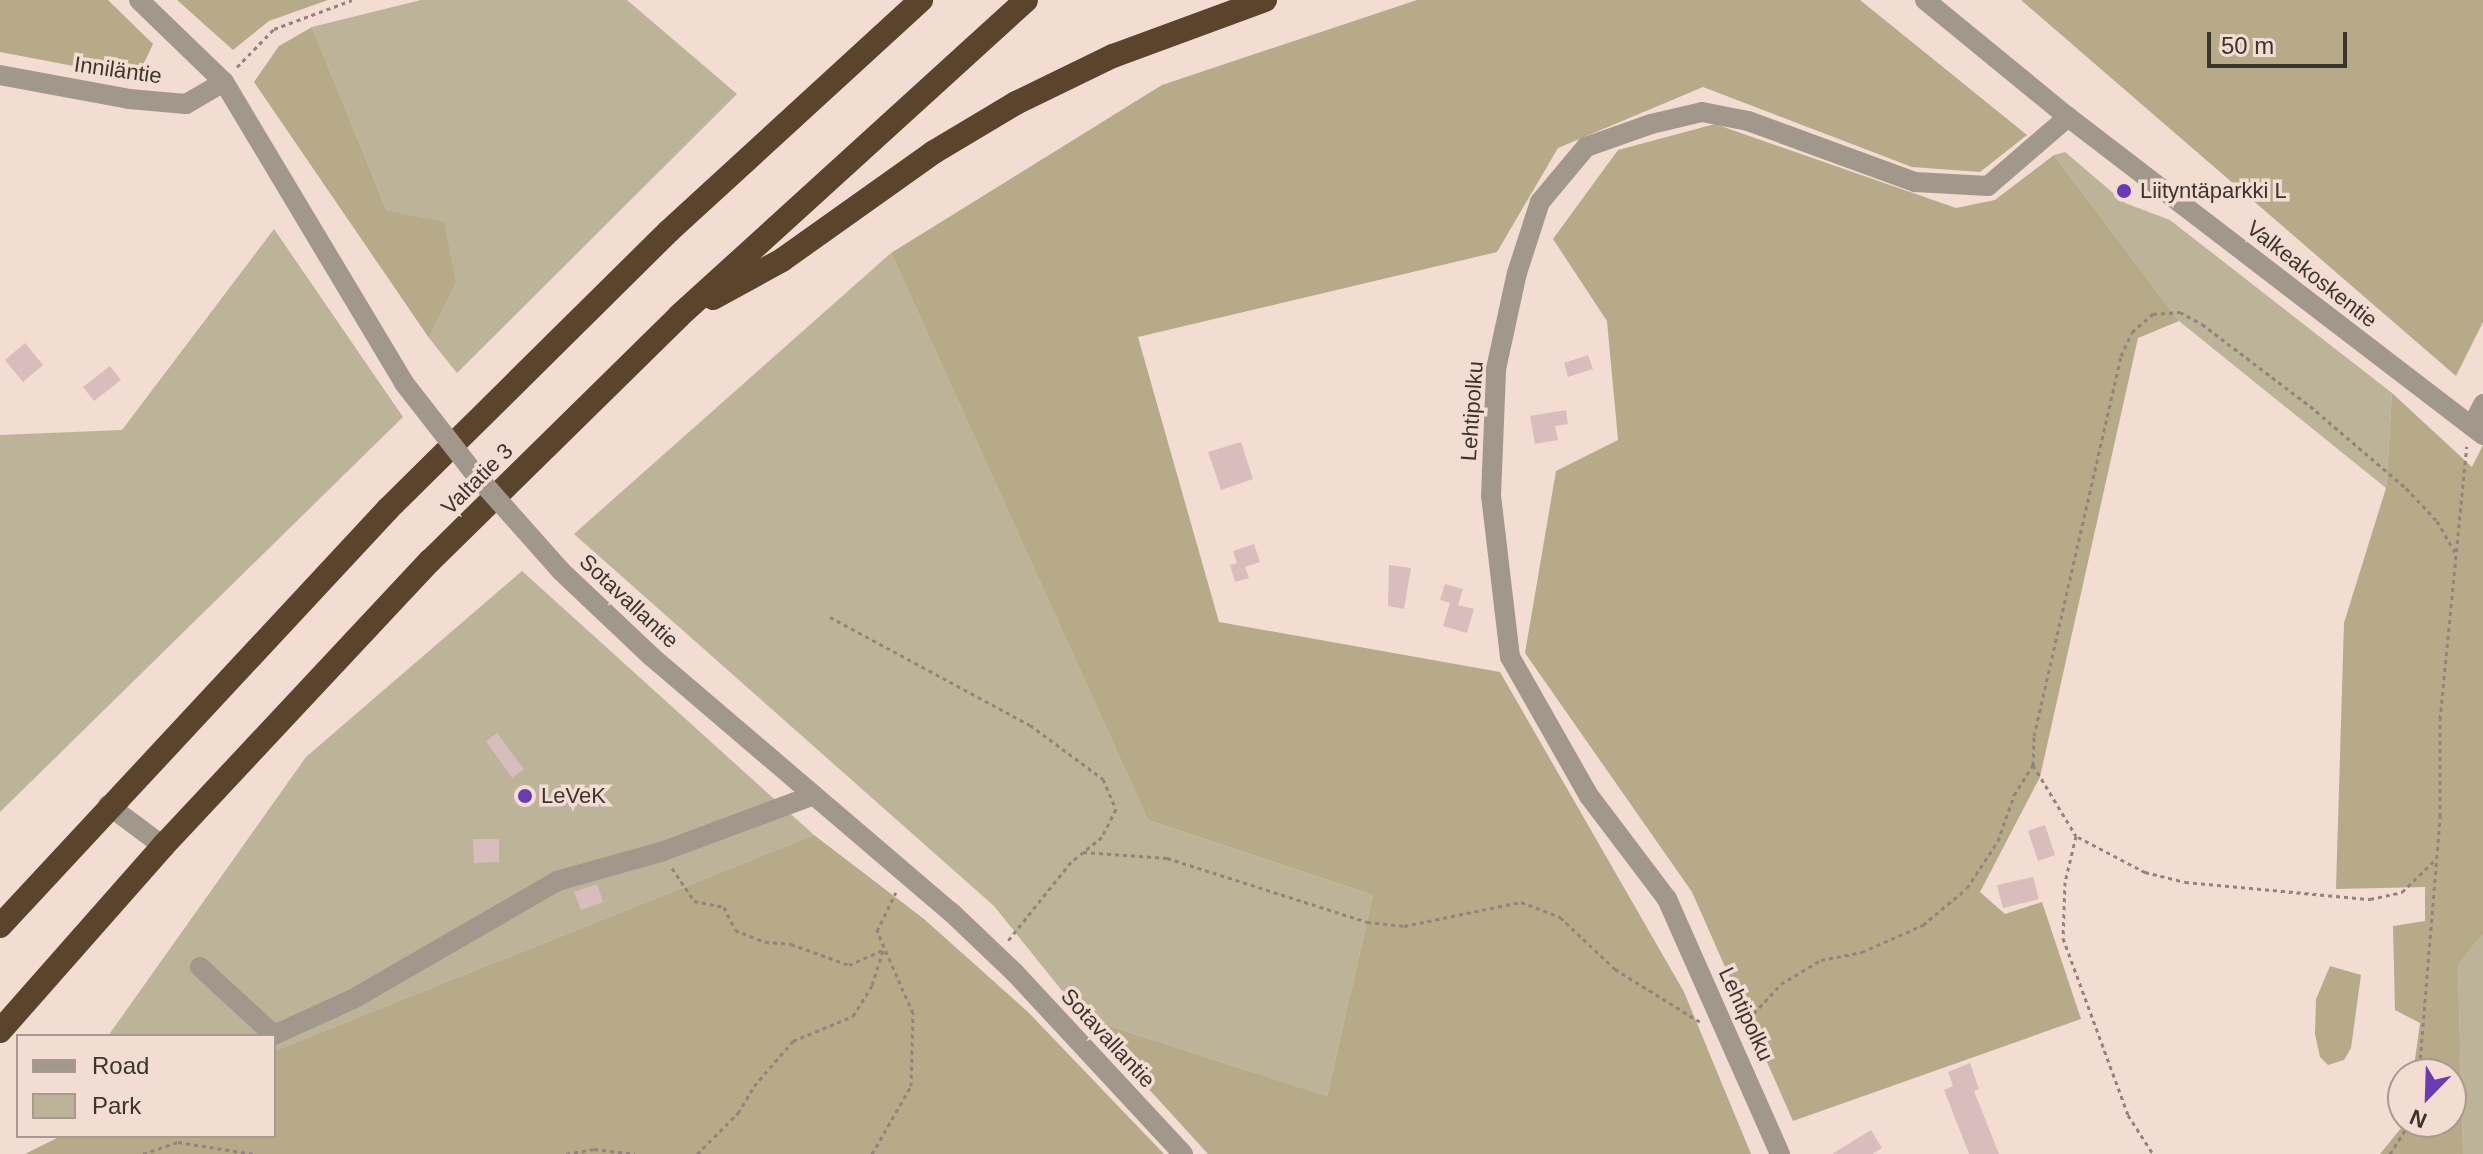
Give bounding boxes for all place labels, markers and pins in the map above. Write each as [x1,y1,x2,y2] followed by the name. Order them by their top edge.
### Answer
[2140,178,2287,204] place label: Liityntäparkki L
[2115,182,2133,200] marker: Liityntäparkki L
[541,783,606,809] place label: LeVeK
[516,787,534,805] marker: LeVeK

